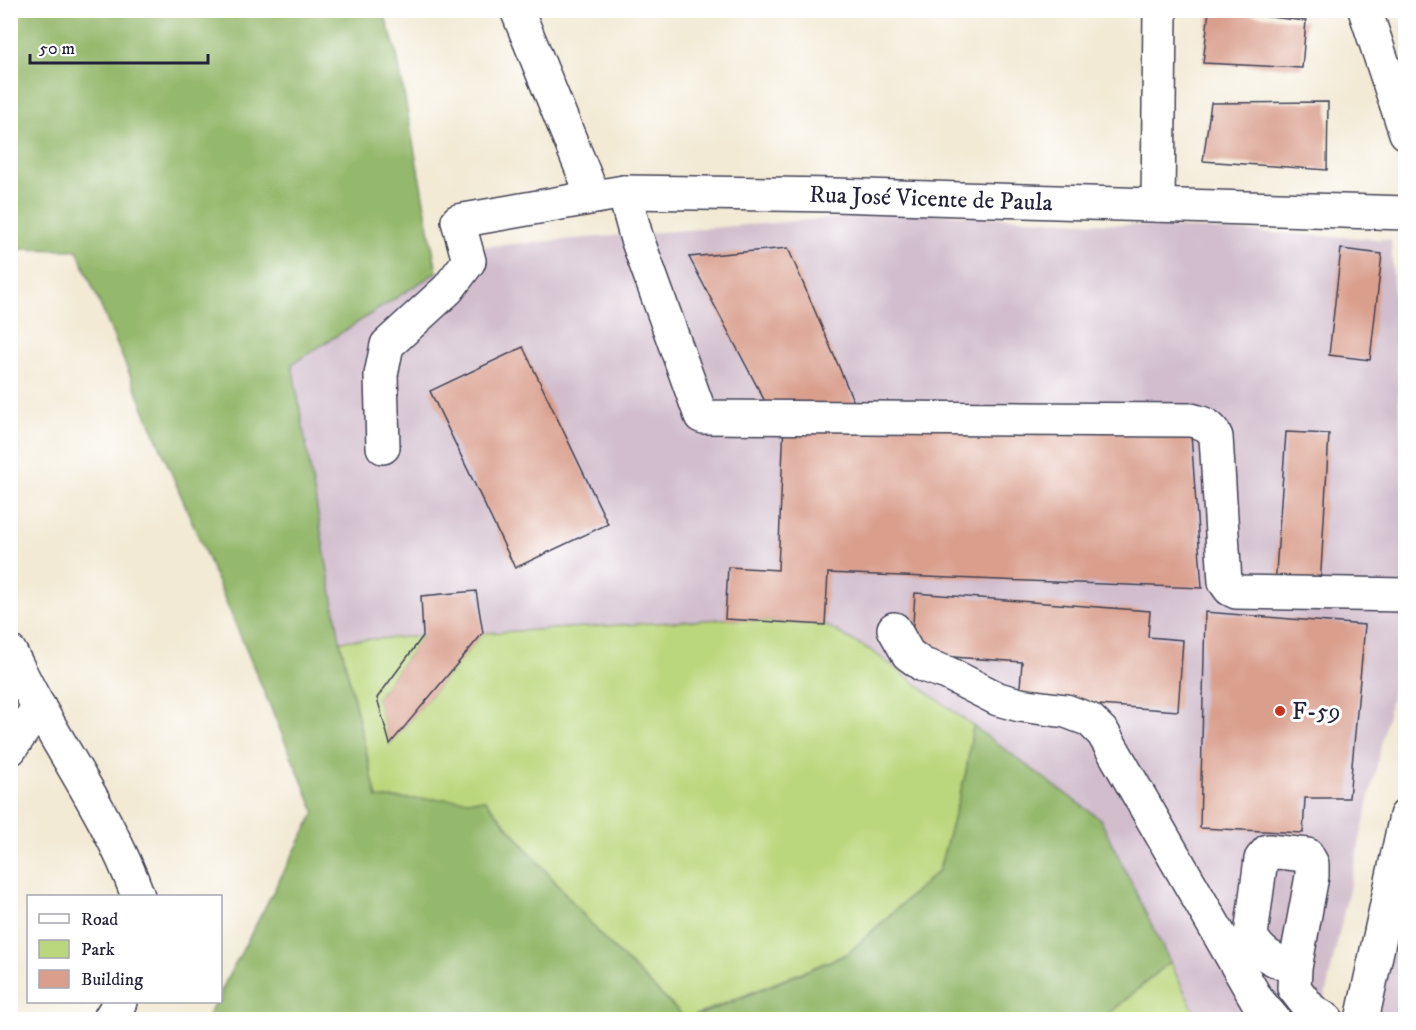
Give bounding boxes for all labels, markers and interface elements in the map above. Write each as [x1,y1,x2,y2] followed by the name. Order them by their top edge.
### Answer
[30,27,208,65] scale bar
[39,38,75,60] text: 50 m
[809,180,1054,218] street label: Rua José Vicente de Paula
[1292,697,1340,727] place label: F-59
[1273,704,1287,718] marker: F-59
[27,895,222,1003] legend
[81,909,118,931] text: Road
[81,939,115,961] text: Park
[81,969,143,991] text: Building

